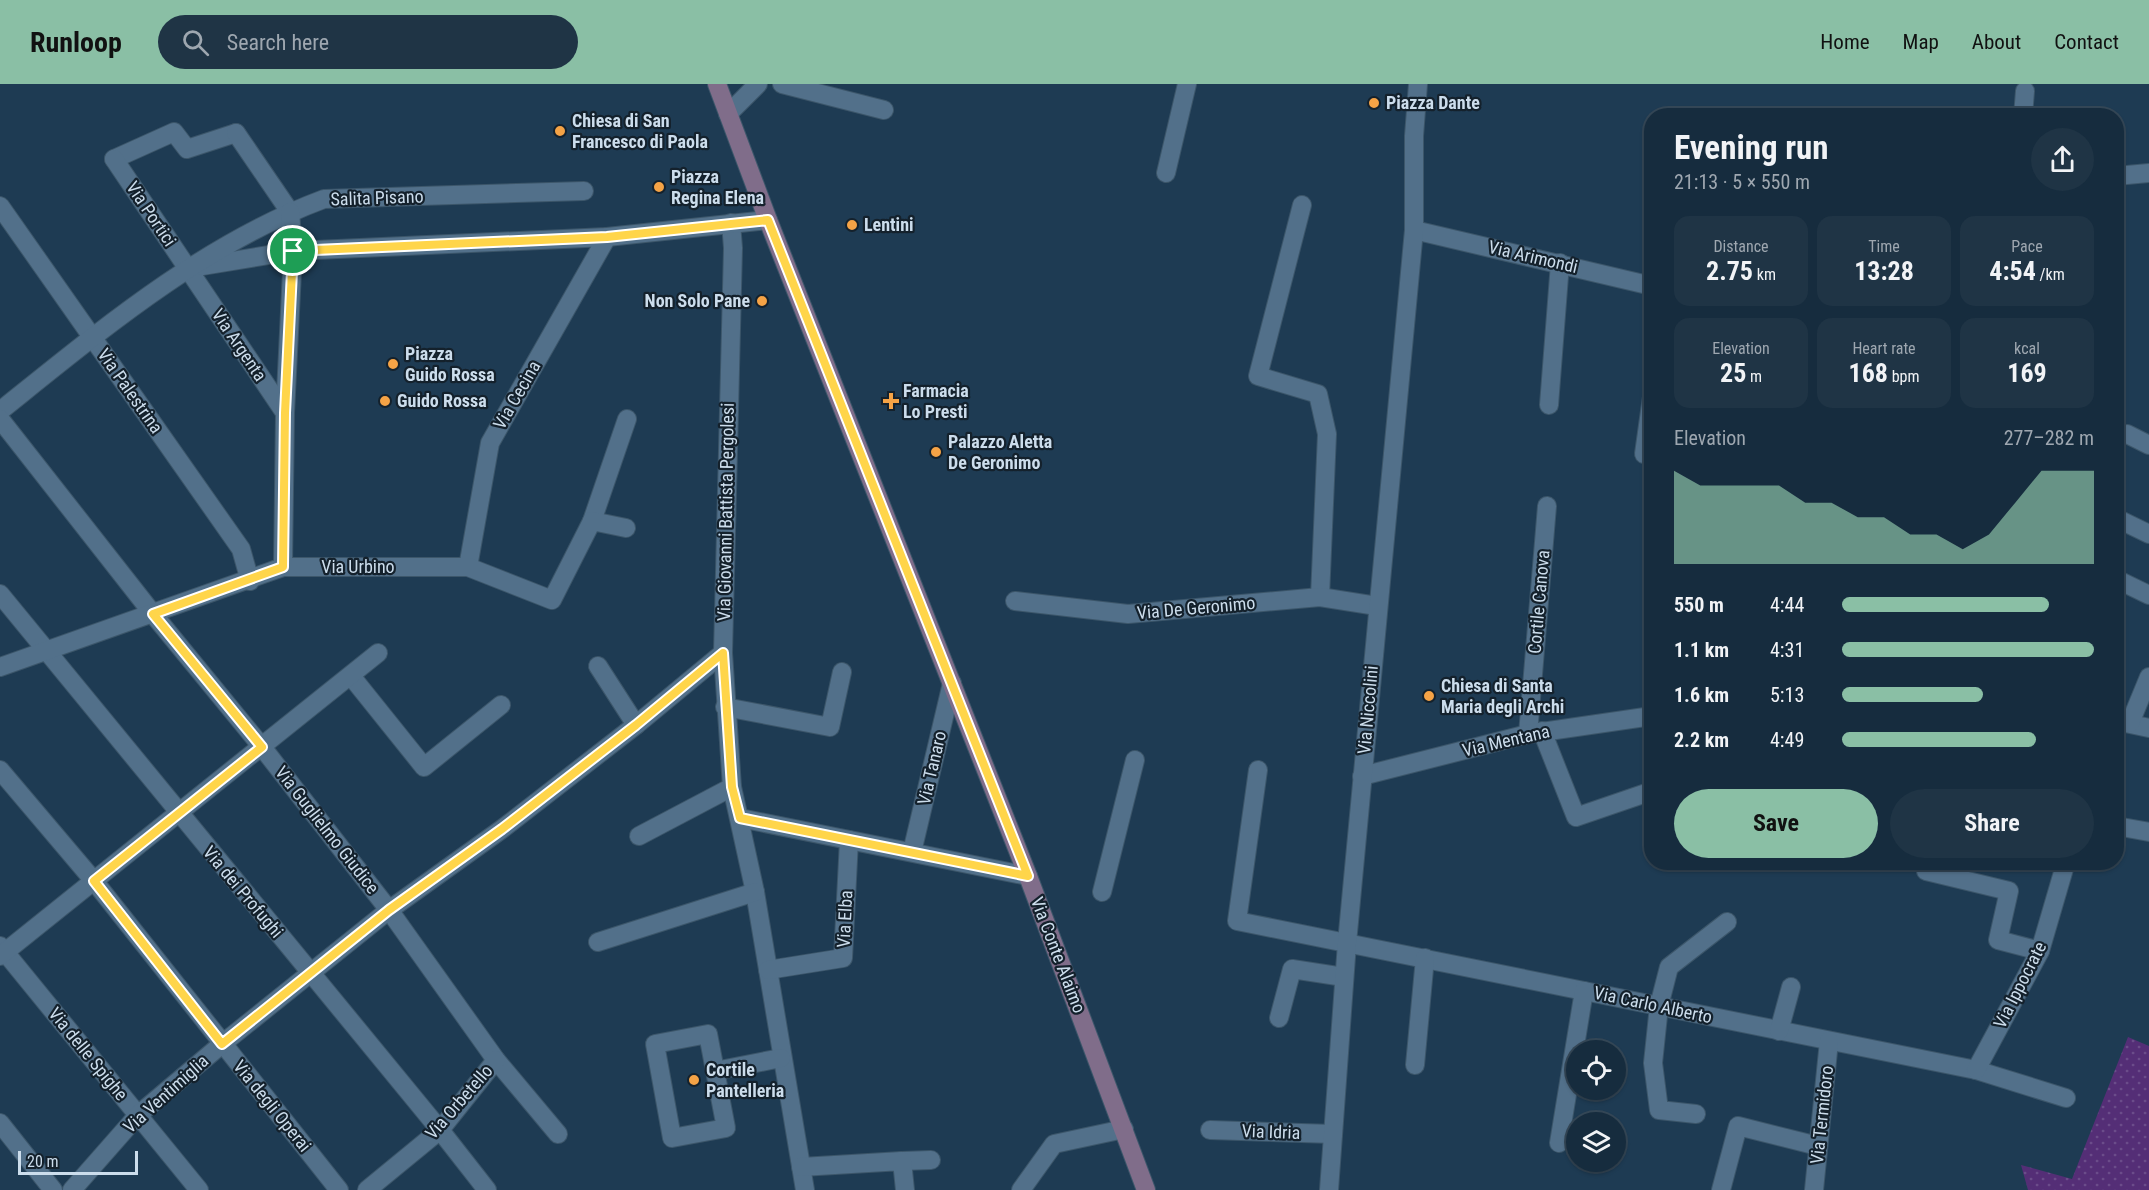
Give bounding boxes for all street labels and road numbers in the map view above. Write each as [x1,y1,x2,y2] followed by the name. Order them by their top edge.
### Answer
[122,177,181,250] street label: Via Portici
[330,185,424,210] street label: Salita Pisano
[1486,236,1580,277] street label: Via Arimondi
[208,305,271,385] street label: Via Argenta
[94,344,167,437] street label: Via Palestrina
[489,357,545,433] street label: Via Cecina
[713,403,738,621] street label: Via Giovanni Battista Pergolesi
[1524,549,1553,655] street label: Cortile Canova
[321,556,395,577] street label: Via Urbino
[1136,592,1256,623] street label: Via De Geronimo
[1353,665,1382,755] street label: Via Niccolini
[1460,720,1552,761] street label: Via Mentana
[913,729,950,807] street label: Via Tanaro
[271,762,384,898] street label: Via Guglielmo Giudice
[199,842,288,942] street label: Via dei Profughi
[833,890,856,948] street label: Via Elba
[1027,894,1090,1016] street label: Via Conte Alaimo
[1989,938,2050,1031] street label: Via Ippocrate
[1592,982,1714,1027] street label: Via Carlo Alberto
[45,1003,132,1104] street label: Via delle Spighe
[119,1050,212,1137] street label: Via Ventimiglia
[229,1056,316,1156] street label: Via degli Operai
[421,1060,497,1143] street label: Via Orbetello
[1806,1065,1837,1165] street label: Via Termidoro
[1241,1120,1301,1143] street label: Via Idria

